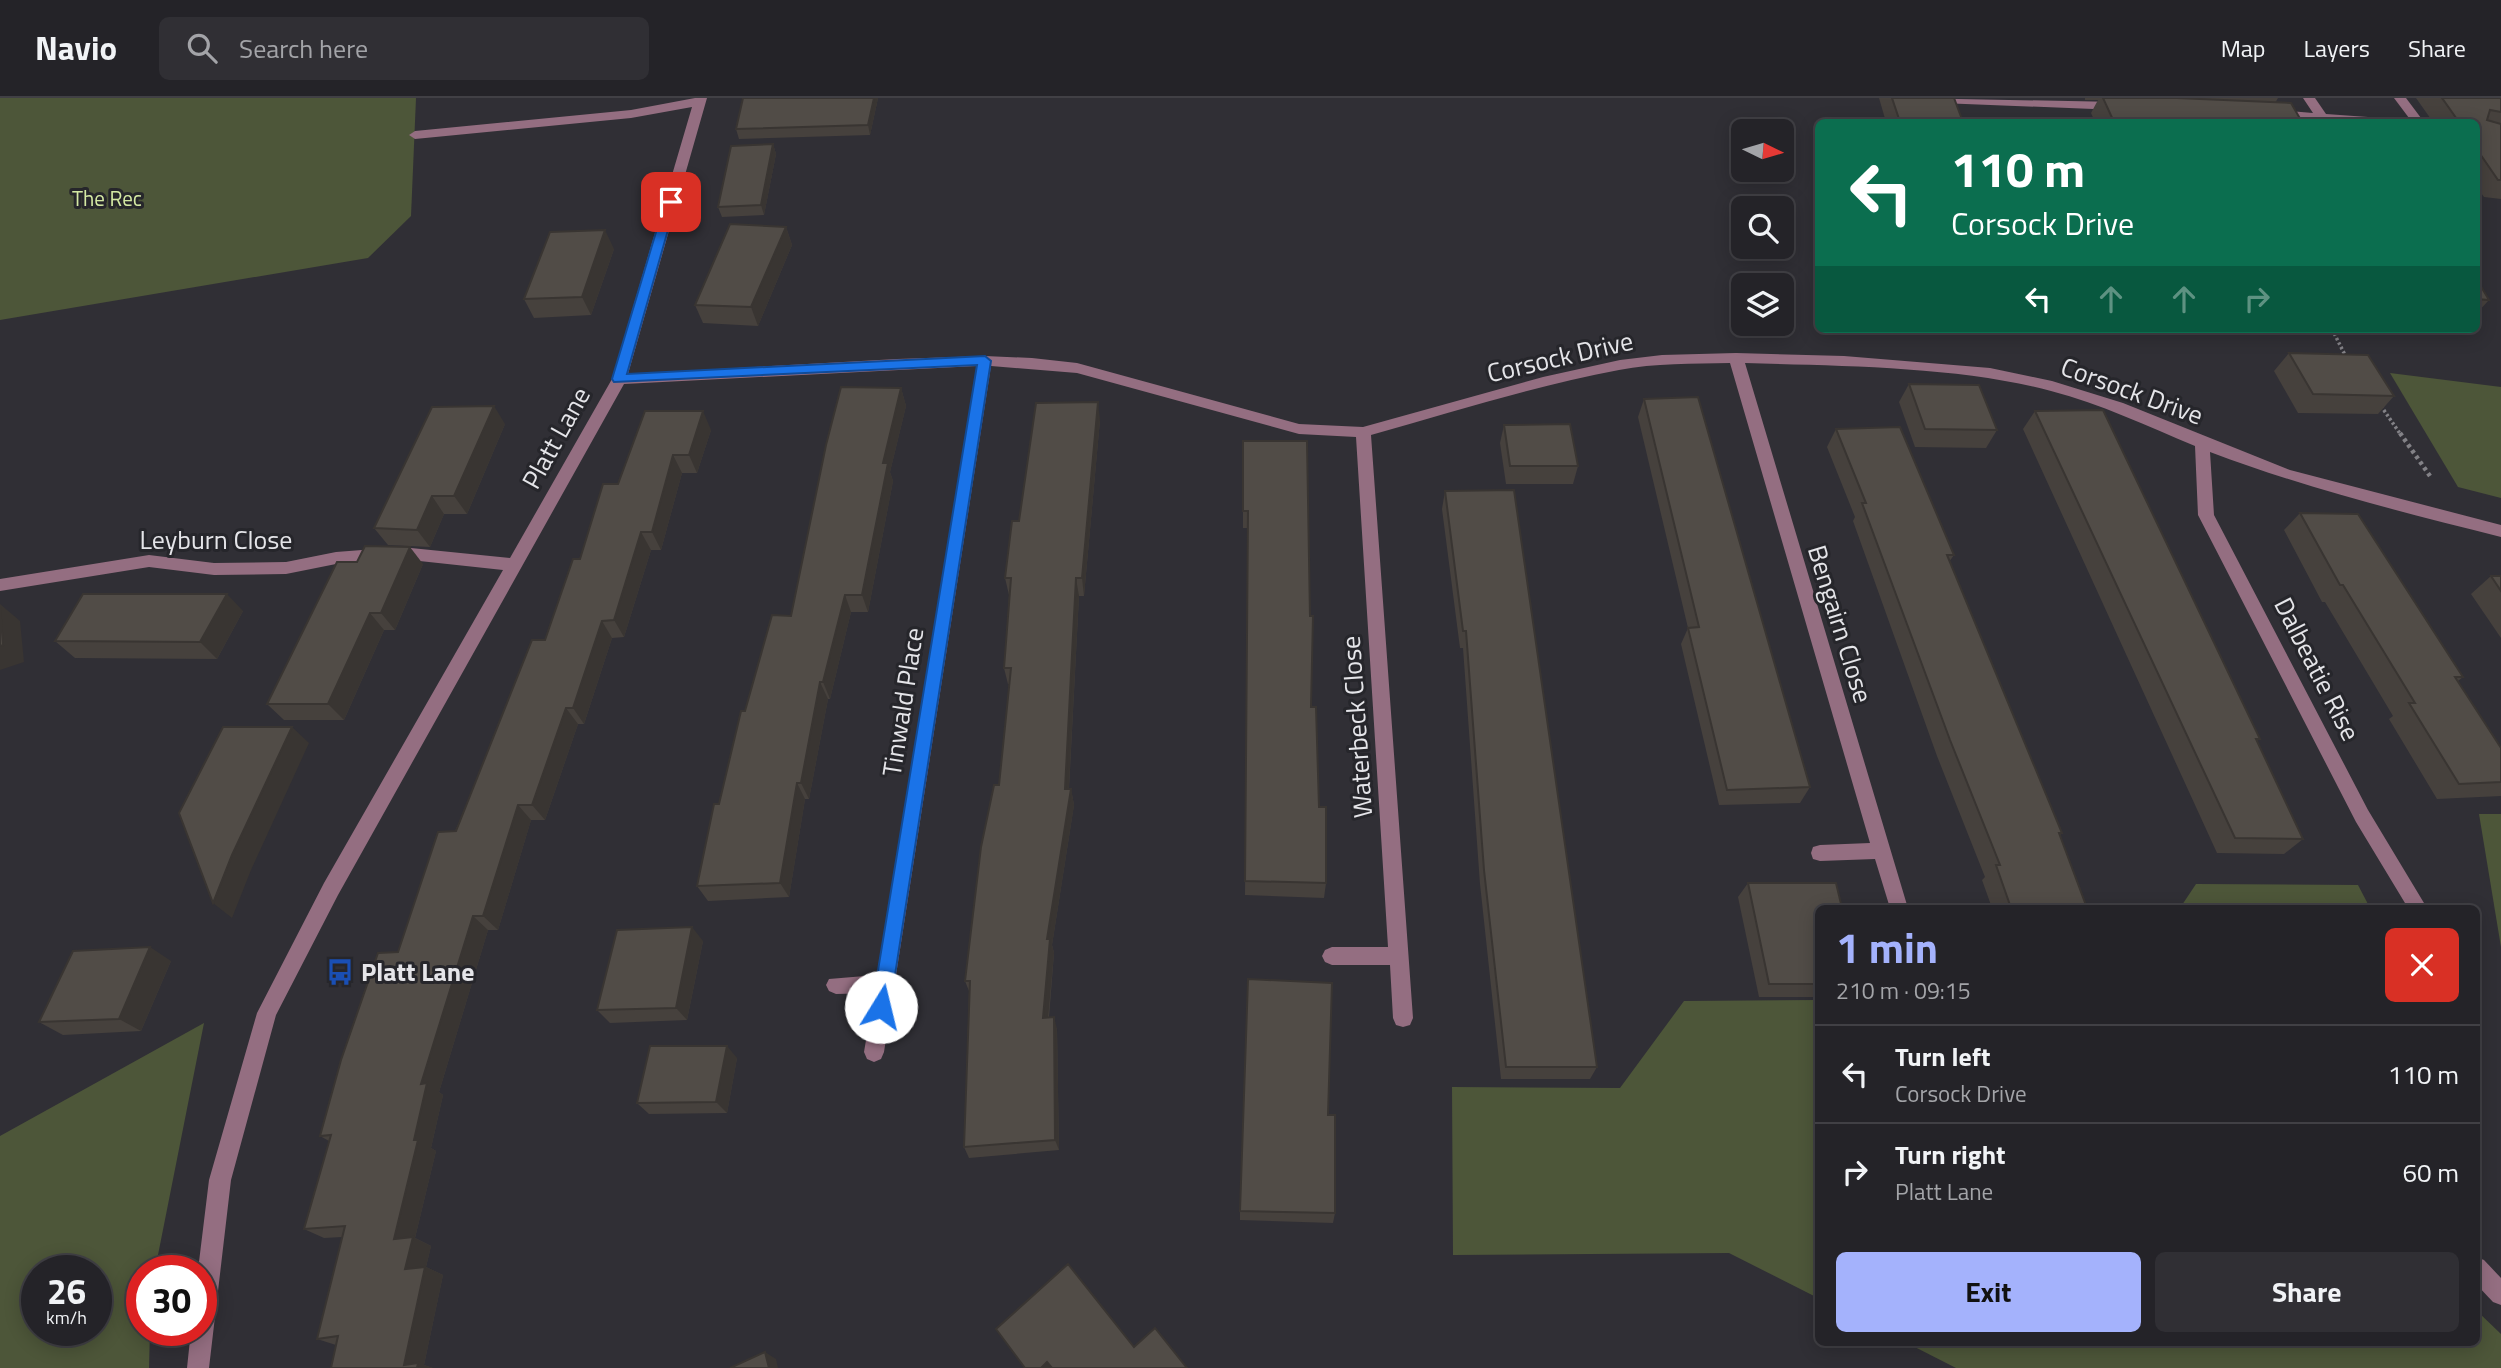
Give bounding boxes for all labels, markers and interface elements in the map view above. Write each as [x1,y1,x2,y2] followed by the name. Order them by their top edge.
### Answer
[159,17,649,80] search box
[35,23,117,73] text: Navio
[183,29,221,67] icon: search
[239,29,368,68] text: Search here
[2221,30,2266,66] text: Map
[2304,30,2370,66] text: Layers
[2408,30,2466,66] text: Share
[1731,119,1794,182] north arrow
[1731,119,1794,336] map controls
[1951,131,2085,206] text: 110 m
[1836,147,1927,238] icon: left
[641,172,701,232] pin
[72,182,142,214] park label: The Rec
[652,183,690,221] icon: arrive
[1731,196,1794,259] button: search
[1951,199,2134,247] text: Corsock Drive
[1731,273,1794,336] button: layers
[2019,280,2057,318] icon: left
[2092,280,2130,318] icon: ahead
[2165,280,2203,318] icon: ahead
[2238,280,2276,318] icon: right
[1483,321,1637,392] street label: Corsock Drive
[2056,347,2209,434] street label: Corsock Drive
[512,380,600,496] street label: Platt Lane
[139,520,293,559] street label: Leyburn Close
[1798,540,1883,707] street label: Bengairn Close
[2265,590,2370,747] street label: Dalbeatie Rise
[872,625,934,779] street label: Tinwald Place
[1331,635,1382,819] street label: Waterbeck Close
[1836,915,1938,979] text: 1 min
[2385,928,2459,1002] button: close
[361,952,474,991] place label: Platt Lane
[325,957,355,987] bus stop icon: Platt Lane
[844,970,918,1044] position arrow
[1836,973,1971,1008] text: 210 m · 09:15
[1895,1037,1990,1076] text: Turn left
[1836,1055,1874,1093] icon: left
[2388,1055,2459,1094] text: 110 m
[1895,1076,2027,1111] text: Corsock Drive
[1895,1135,2006,1174] text: Turn right
[1836,1153,1874,1191] icon: right
[2402,1153,2459,1192] text: 60 m
[1895,1174,1993,1209] text: Platt Lane
[1836,1252,2141,1332] button: Exit
[2155,1252,2459,1332] button: Share
[126,1255,217,1346] speed limit sign: 30
[47,1264,86,1318] text: 26
[46,1304,87,1331] text: km/h

